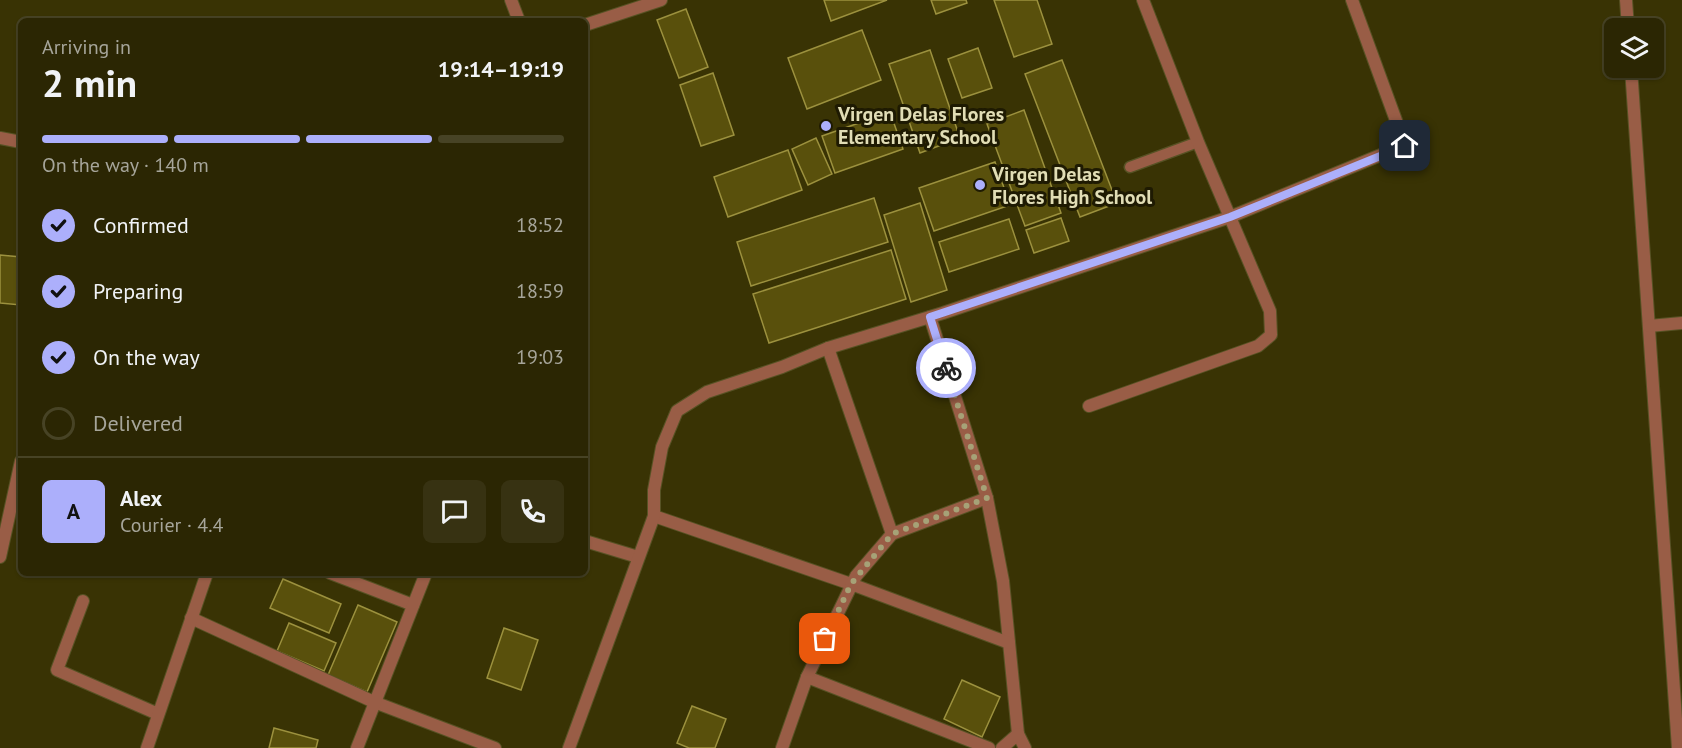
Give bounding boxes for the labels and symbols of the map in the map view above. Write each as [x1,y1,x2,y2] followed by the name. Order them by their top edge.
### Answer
[837,101,1004,150] place label: Virgen Delas Flores Elementary School
[819,119,833,133] marker: Virgen Delas Flores Elementary School
[1379,120,1430,171] pin
[991,161,1152,210] place label: Virgen Delas Flores High School
[973,178,987,192] marker: Virgen Delas Flores High School
[916,338,976,398] courier
[799,613,850,664] pin

